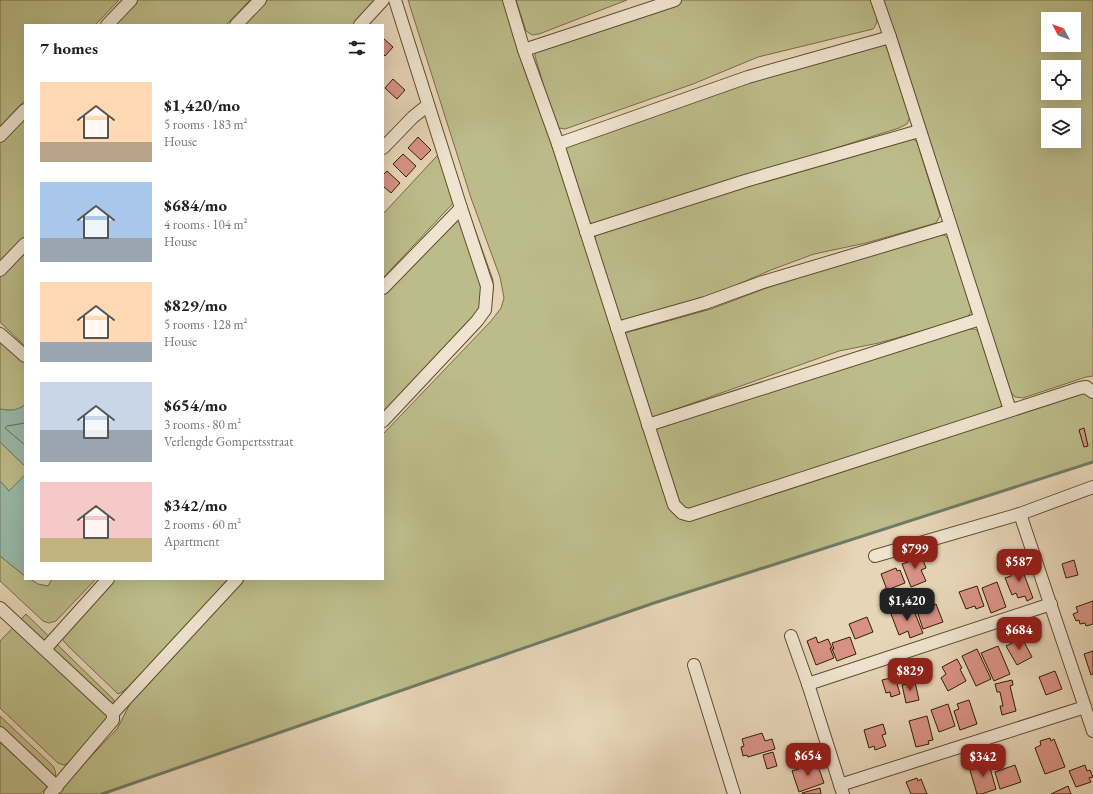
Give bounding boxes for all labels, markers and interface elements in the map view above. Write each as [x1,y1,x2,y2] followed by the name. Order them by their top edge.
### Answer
[1041,12,1081,52] north arrow
[1041,12,1081,148] map controls
[40,37,98,59] text: 7 homes
[346,37,368,59] icon: filters
[1041,60,1081,100] button: locate
[164,94,240,116] text: $1,420/mo
[72,98,120,146] icon: home
[1041,108,1081,148] button: layers
[164,116,248,133] text: 5 rooms · 183 m²
[164,133,197,150] text: House
[164,194,227,216] text: $684/mo
[72,198,120,246] icon: home
[164,216,248,233] text: 4 rooms · 104 m²
[164,233,197,250] text: House
[164,294,227,316] text: $829/mo
[72,298,120,346] icon: home
[164,316,248,333] text: 5 rooms · 128 m²
[164,333,197,350] text: House
[164,394,227,416] text: $654/mo
[72,398,120,446] icon: home
[164,416,241,433] text: 3 rooms · 80 m²
[164,433,293,450] text: Verlengde Gompertsstraat
[164,494,227,516] text: $342/mo
[72,498,120,546] icon: home
[164,516,241,533] text: 2 rooms · 60 m²
[164,533,219,550] text: Apartment
[891,536,939,570] pin: $799
[902,540,928,557] text: $799
[995,549,1043,583] pin: $587
[1006,553,1032,570] text: $587
[874,588,940,622] pin: $1,420
[889,592,925,609] text: $1,420
[995,617,1043,651] pin: $684
[1006,621,1032,638] text: $684
[886,658,934,692] pin: $829
[897,662,923,679] text: $829
[784,743,832,777] pin: $654
[959,744,1007,778] pin: $342
[795,747,821,764] text: $654
[970,748,996,765] text: $342

